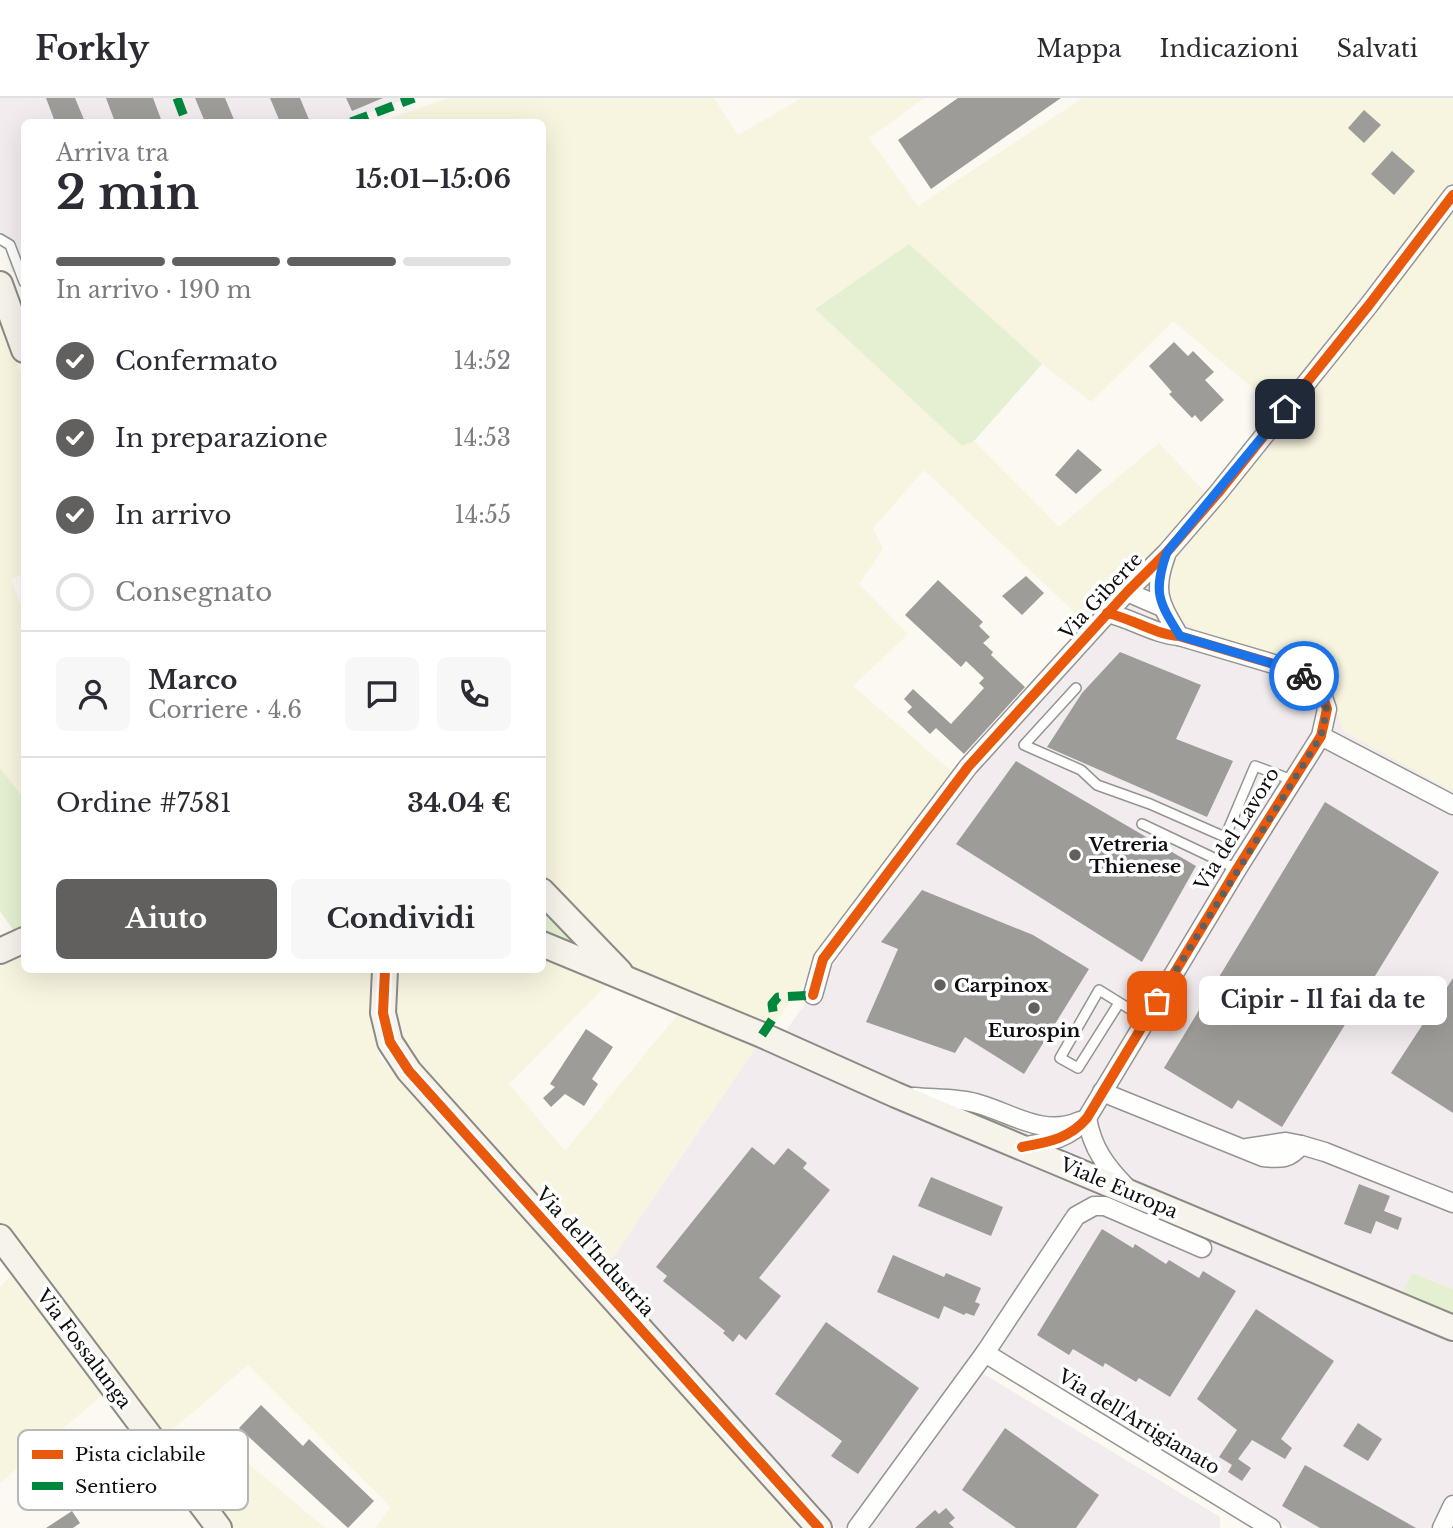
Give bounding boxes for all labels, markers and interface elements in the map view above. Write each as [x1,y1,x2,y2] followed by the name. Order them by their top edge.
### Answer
[35,28,149,69] text: Forkly
[1036,34,1122,63] text: Mappa
[1160,34,1299,63] text: Indicazioni
[1337,34,1418,63] text: Salvati
[56,139,169,167] text: Arriva tra
[356,163,511,195] text: 15:01–15:06
[56,164,199,221] text: 2 min
[56,276,251,304] text: In arrivo · 190 m
[56,342,94,380] icon: check
[115,345,278,377] text: Confermato
[454,347,511,375] text: 14:52
[1255,379,1315,439] pin
[1266,390,1304,428] icon: home
[56,419,94,457] icon: check
[115,422,328,454] text: In preparazione
[454,424,511,452] text: 14:53
[56,496,94,534] icon: check
[115,499,231,531] text: In arrivo
[455,501,511,529] text: 14:55
[1054,548,1147,645] street label: Via Giberte
[115,576,272,608] text: Consegnato
[1269,641,1339,711] courier
[56,657,130,731] button: person
[345,657,419,731] button: chat
[437,657,511,731] button: phone
[1285,657,1323,695] icon: bike
[148,664,237,696] text: Marco
[148,696,302,724] text: Corriere · 4.6
[1189,763,1284,896] street label: Via del Lavoro
[56,787,232,819] text: Ordine #7581
[407,787,511,819] text: 34.04 €
[1088,833,1181,878] place label: Vetreria Thienese
[1067,847,1083,863] marker: Vetreria Thienese
[56,879,277,959] button: Aiuto
[291,879,511,959] button: Condividi
[1127,971,1187,1031] pin
[954,974,1049,997] place label: Carpinox
[1199,976,1448,1026] callout: Cipir - Il fai da te
[932,977,948,993] marker: Carpinox
[1138,982,1176,1020] icon: bag
[1221,986,1425,1014] text: Cipir - Il fai da te
[1026,1000,1042,1016] marker: Eurospin
[988,1019,1081,1042] place label: Eurospin
[1056,1153,1182,1223] street label: Viale Europa
[530,1182,659,1322] street label: Via dell'Industria
[31,1284,137,1413] street label: Via Fossalunga
[1053,1364,1224,1479] street label: Via dell'Artigianato
[18,1430,248,1510] legend
[75,1443,206,1466] text: Pista ciclabile
[75,1475,157,1498] text: Sentiero

